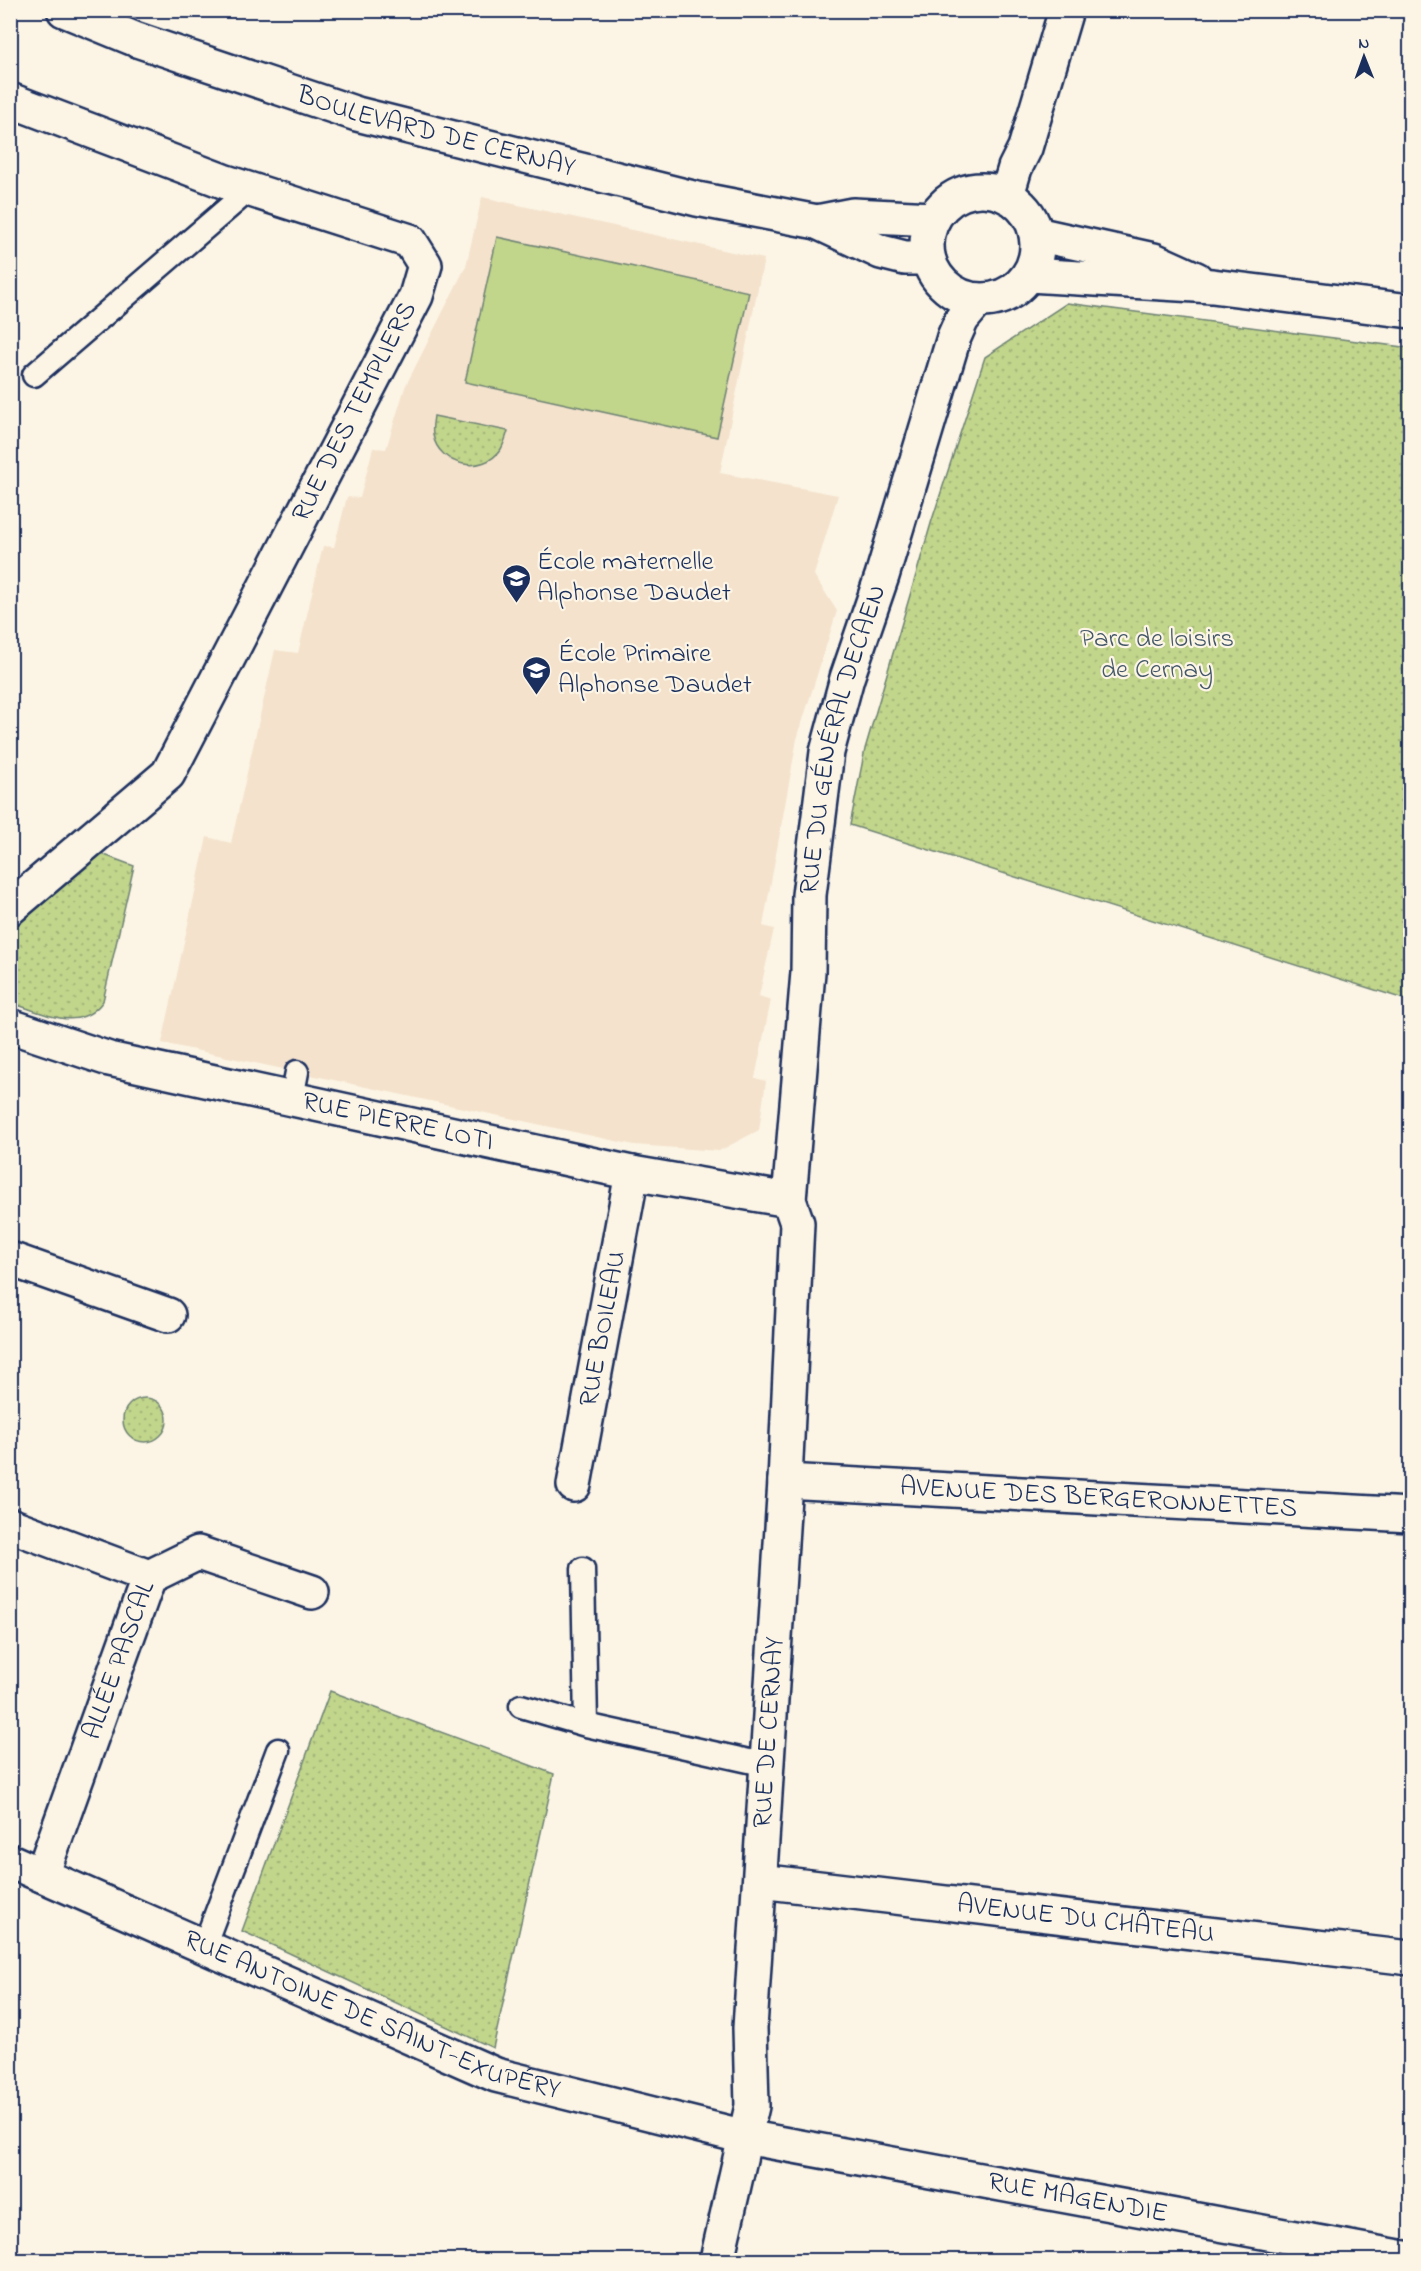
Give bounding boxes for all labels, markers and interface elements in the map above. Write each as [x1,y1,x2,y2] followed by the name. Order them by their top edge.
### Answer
[1334,27,1394,87] north arrow
[1358,32,1370,56] text: N
[291,75,580,187] street label: BOULEVARD DE CERNAY
[283,295,427,529] street label: RUE DES TEMPLIERS
[537,543,731,613] place label: École maternelle Alphonse Daudet
[500,562,532,604] school or university icon: École maternelle Alphonse Daudet
[790,580,897,897] street label: RUE DU GÉNÉRAL DECAEN
[1080,620,1234,690] park label: Parc de loisirs de Cernay
[558,635,752,705] place label: École Primaire Alphonse Daudet
[521,654,553,696] school or university icon: École Primaire Alphonse Daudet
[299,1082,497,1162] street label: RUE PIERRE LOTI
[569,1248,637,1410] street label: RUE BOILEAU
[899,1468,1298,1528] street label: AVENUE DES BERGERONNETTES
[73,1576,165,1745] street label: ALLÉE PASCAL
[743,1635,795,1829] street label: RUE DE CERNAY
[955,1885,1217,1954] street label: AVENUE DU CHÂTEAU
[177,1920,565,2110] street label: RUE ANTOINE DE SAINT-EXUPÉRY
[985,2162,1171,2234] street label: RUE MAGENDIE

